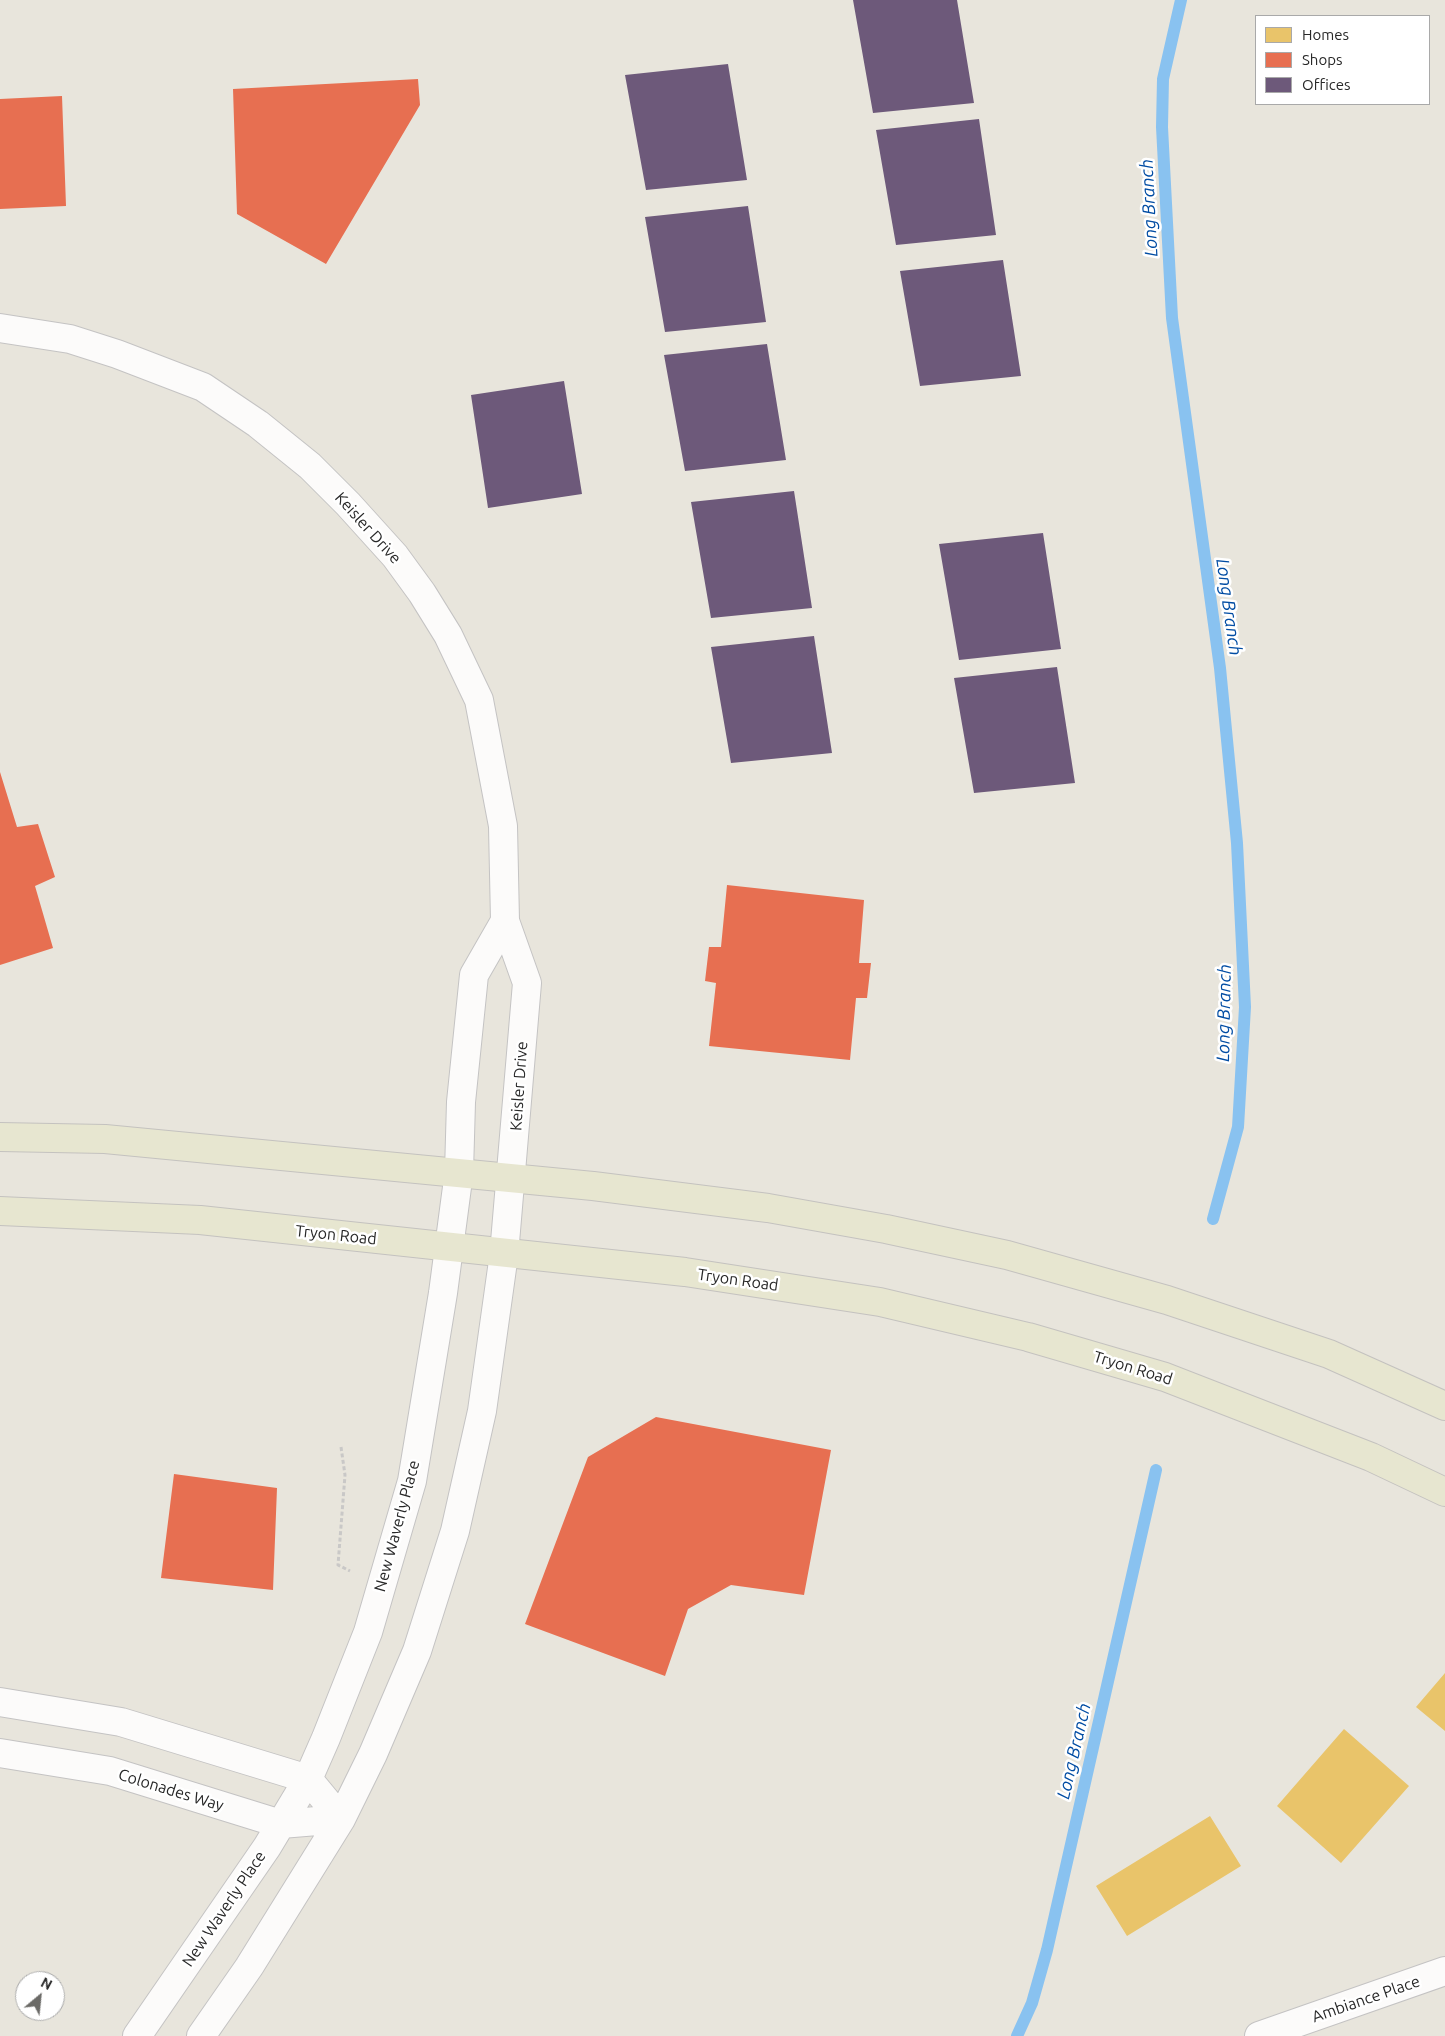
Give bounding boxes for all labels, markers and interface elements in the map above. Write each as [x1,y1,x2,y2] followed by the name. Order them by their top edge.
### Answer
[1255,15,1430,105] legend
[1302,26,1349,43] text: Homes
[1302,51,1343,68] text: Shops
[1302,76,1350,93] text: Offices
[1136,159,1162,257] water label: Long Branch
[331,488,405,568] street label: Keisler Drive
[1211,557,1247,657] water label: Long Branch
[1212,964,1236,1062] water label: Long Branch
[506,1041,532,1131] street label: Keisler Drive
[294,1221,378,1249] street label: Tryon Road
[696,1265,780,1295] street label: Tryon Road
[1091,1347,1175,1389] street label: Tryon Road
[370,1458,424,1594] street label: New Waverly Place
[1052,1701,1096,1801] water label: Long Branch
[116,1765,226,1815] street label: Colonades Way
[178,1847,270,1971] street label: New Waverly Place
[15,1971,65,2021] north arrow
[1309,1972,1423,2026] street label: Ambiance Place
[38,1974,55,1993] text: N

